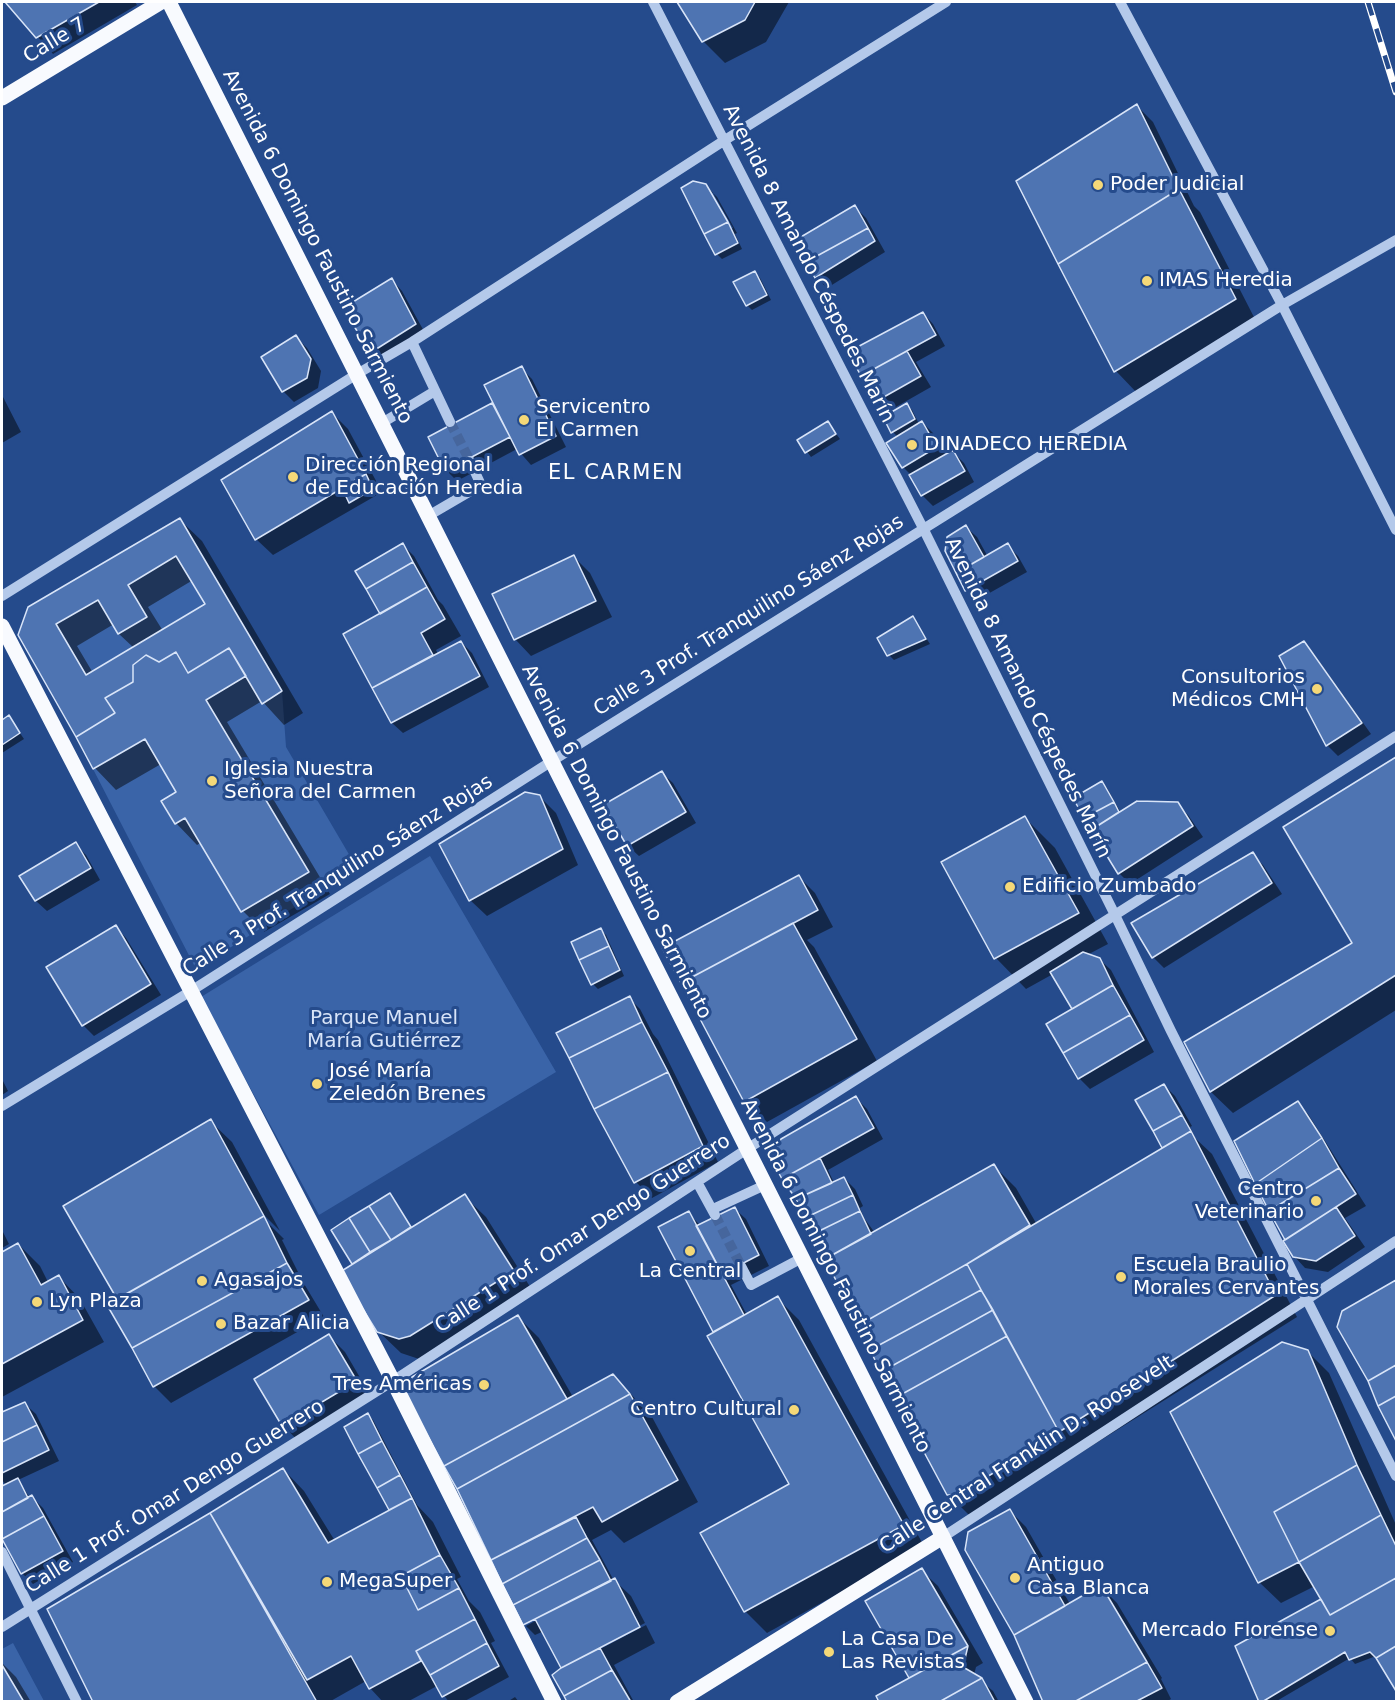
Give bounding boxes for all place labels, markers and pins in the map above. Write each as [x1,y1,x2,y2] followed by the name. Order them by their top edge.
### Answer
[1110,173,1244,197] place label: Poder Judicial
[1091,178,1105,192] marker: Poder Judicial
[1159,269,1293,293] place label: IMAS Heredia
[1140,274,1154,288] marker: IMAS Heredia
[536,396,650,443] place label: Servicentro El Carmen
[517,413,531,427] marker: Servicentro El Carmen
[924,433,1127,457] place label: DINADECO HEREDIA
[905,438,919,452] marker: DINADECO HEREDIA
[305,454,523,501] place label: Dirección Regional de Educación Heredia
[286,470,300,484] marker: Dirección Regional de Educación Heredia
[1171,666,1305,713] place label: Consultorios Médicos CMH
[1310,682,1324,696] marker: Consultorios Médicos CMH
[224,758,416,805] place label: Iglesia Nuestra Señora del Carmen
[205,774,219,788] marker: Iglesia Nuestra Señora del Carmen
[1022,875,1196,899] place label: Edificio Zumbado
[1003,880,1017,894] marker: Edificio Zumbado
[329,1060,486,1107] place label: José María Zeledón Brenes
[310,1077,324,1091] marker: José María Zeledón Brenes
[1195,1178,1304,1225] place label: Centro Veterinario
[1309,1194,1323,1208] marker: Centro Veterinario
[683,1244,697,1258] marker: La Central
[1133,1254,1319,1301] place label: Escuela Braulio Morales Cervantes
[639,1260,741,1284] place label: La Central
[214,1269,304,1293] place label: Agasajos
[1114,1270,1128,1284] marker: Escuela Braulio Morales Cervantes
[195,1274,209,1288] marker: Agasajos
[49,1290,142,1314] place label: Lyn Plaza
[30,1295,44,1309] marker: Lyn Plaza
[233,1312,350,1336] place label: Bazar Alicia
[214,1317,228,1331] marker: Bazar Alicia
[333,1373,472,1397] place label: Tres Américas
[477,1378,491,1392] marker: Tres Américas
[630,1398,782,1422] place label: Centro Cultural
[787,1403,801,1417] marker: Centro Cultural
[1027,1554,1150,1601] place label: Antiguo Casa Blanca
[339,1570,452,1594] place label: MegaSuper
[1008,1571,1022,1585] marker: Antiguo Casa Blanca
[320,1575,334,1589] marker: MegaSuper
[1141,1619,1318,1643] place label: Mercado Florense
[1323,1624,1337,1638] marker: Mercado Florense
[841,1628,965,1675] place label: La Casa De Las Revistas
[822,1645,836,1659] marker: La Casa De Las Revistas

